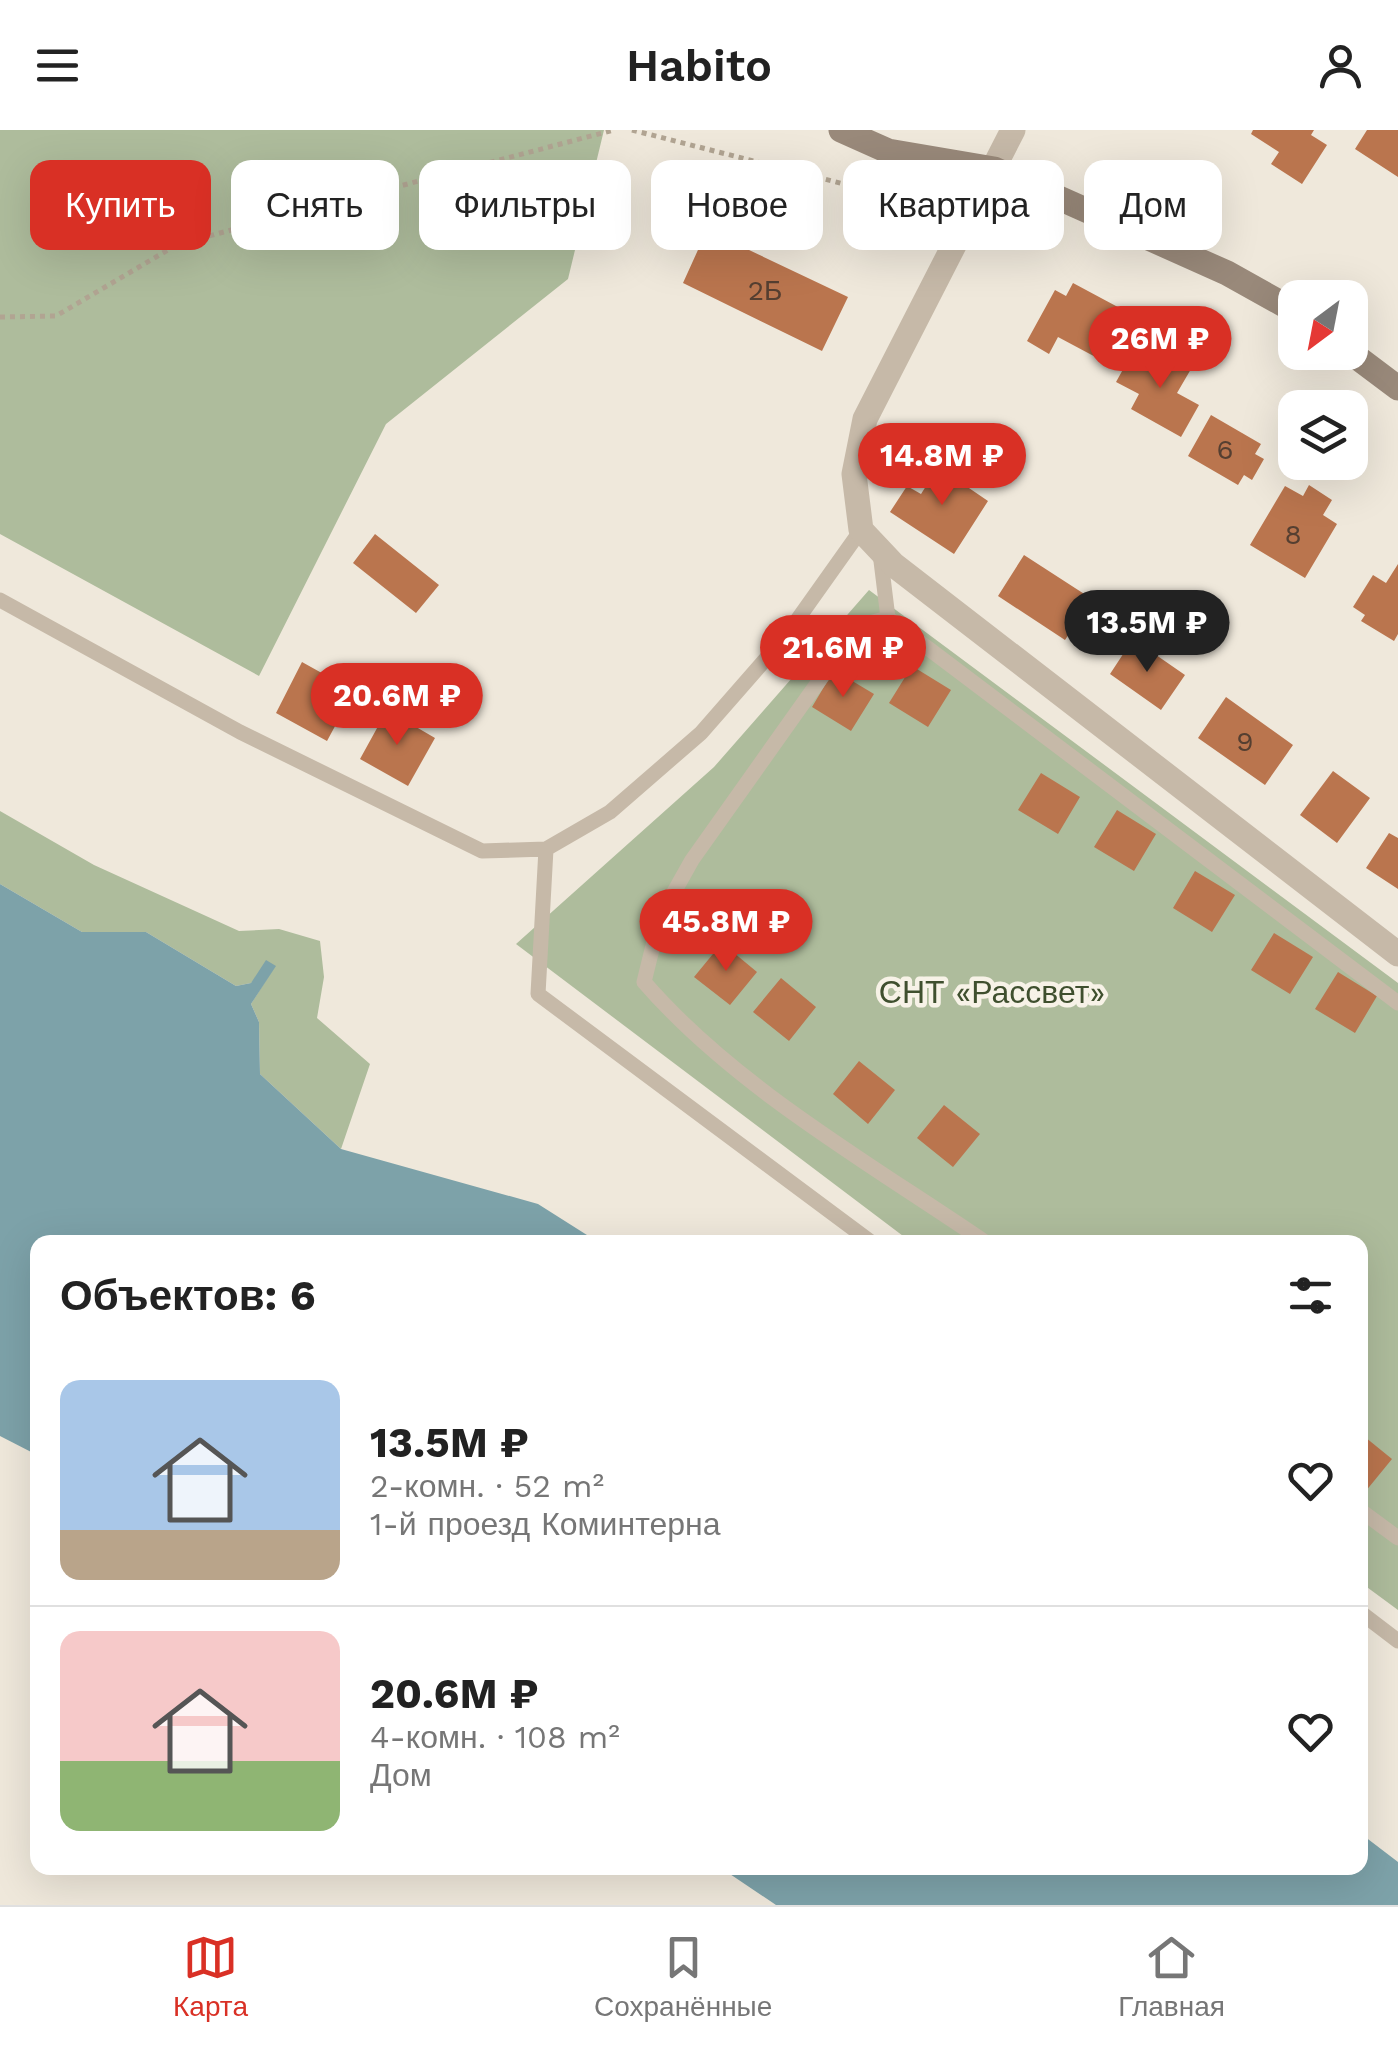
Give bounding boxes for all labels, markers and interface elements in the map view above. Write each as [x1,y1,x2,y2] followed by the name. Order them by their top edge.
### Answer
[30,38,85,93] icon: menu
[1313,38,1368,93] icon: person
[626,39,772,92] text: Habito
[30,160,211,250] chip: Купить
[231,160,399,250] chip: Снять
[419,160,631,250] chip: Фильтры
[651,160,823,250] chip: Новое
[843,160,1064,250] chip: Квартира
[1084,160,1222,250] chip: Дом
[748,274,782,307] house number: 2Б
[1278,280,1368,370] north arrow
[1278,280,1368,480] map controls
[1090,306,1230,391] pin: 26M ₽
[1110,319,1210,357] text: 26M ₽
[1278,390,1368,480] button: layers
[850,423,1034,508] pin: 14.8M ₽
[1216,433,1234,466] house number: 6
[880,436,1004,474] text: 14.8M ₽
[1284,518,1302,551] house number: 8
[1055,590,1239,675] pin: 13.5M ₽
[1087,603,1208,641] text: 13.5M ₽
[751,615,935,700] pin: 21.6M ₽
[782,628,904,666] text: 21.6M ₽
[305,663,489,748] pin: 20.6M ₽
[333,676,461,714] text: 20.6M ₽
[1236,725,1254,758] house number: 9
[634,889,818,974] pin: 45.8M ₽
[662,902,790,940] text: 45.8M ₽
[879,973,1105,1011] park label: СНТ «Рассвет»
[1283,1268,1338,1323] icon: filters
[60,1271,316,1320] text: Объектов: 6
[370,1418,529,1467] text: 13.5M ₽
[140,1420,260,1540] icon: home
[1283,1453,1338,1508] icon: heart
[370,1467,604,1505] text: 2-комн. · 52 m²
[370,1505,721,1543] text: 1-й проезд Коминтерна
[370,1669,539,1718] text: 20.6M ₽
[140,1671,260,1791] icon: home
[1283,1704,1338,1759] icon: heart
[370,1718,620,1756] text: 4-комн. · 108 m²
[370,1756,432,1794] text: Дом
[173,1930,248,2023] tab: Карта
[594,1930,772,2023] tab: Сохранённые
[1118,1930,1225,2023] tab: Главная

